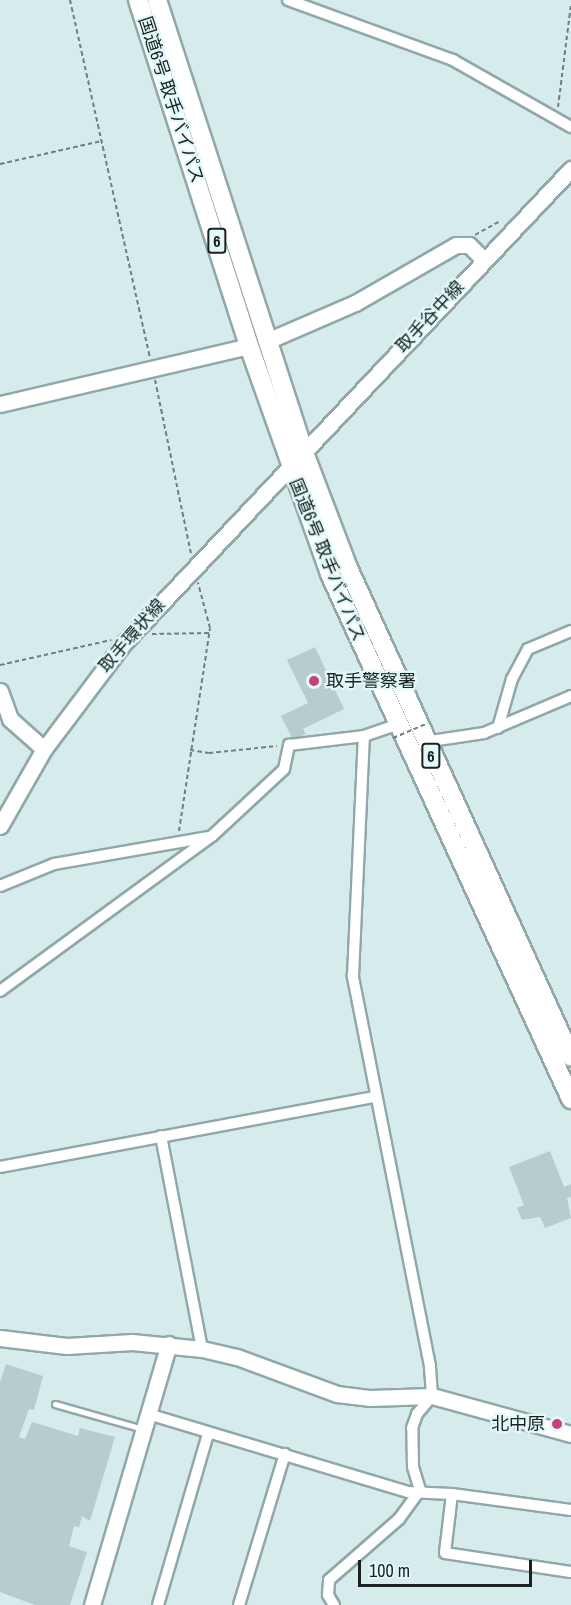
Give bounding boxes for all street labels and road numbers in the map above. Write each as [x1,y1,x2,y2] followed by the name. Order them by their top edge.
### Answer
[134,14,208,186] street label: 国道6号 取手バイパス
[206,228,228,254] road number: 6
[391,277,469,357] street label: 取手谷中線
[284,475,370,645] street label: 国道6号 取手バイパス
[94,595,170,677] street label: 取手環状線
[420,743,442,769] road number: 6

